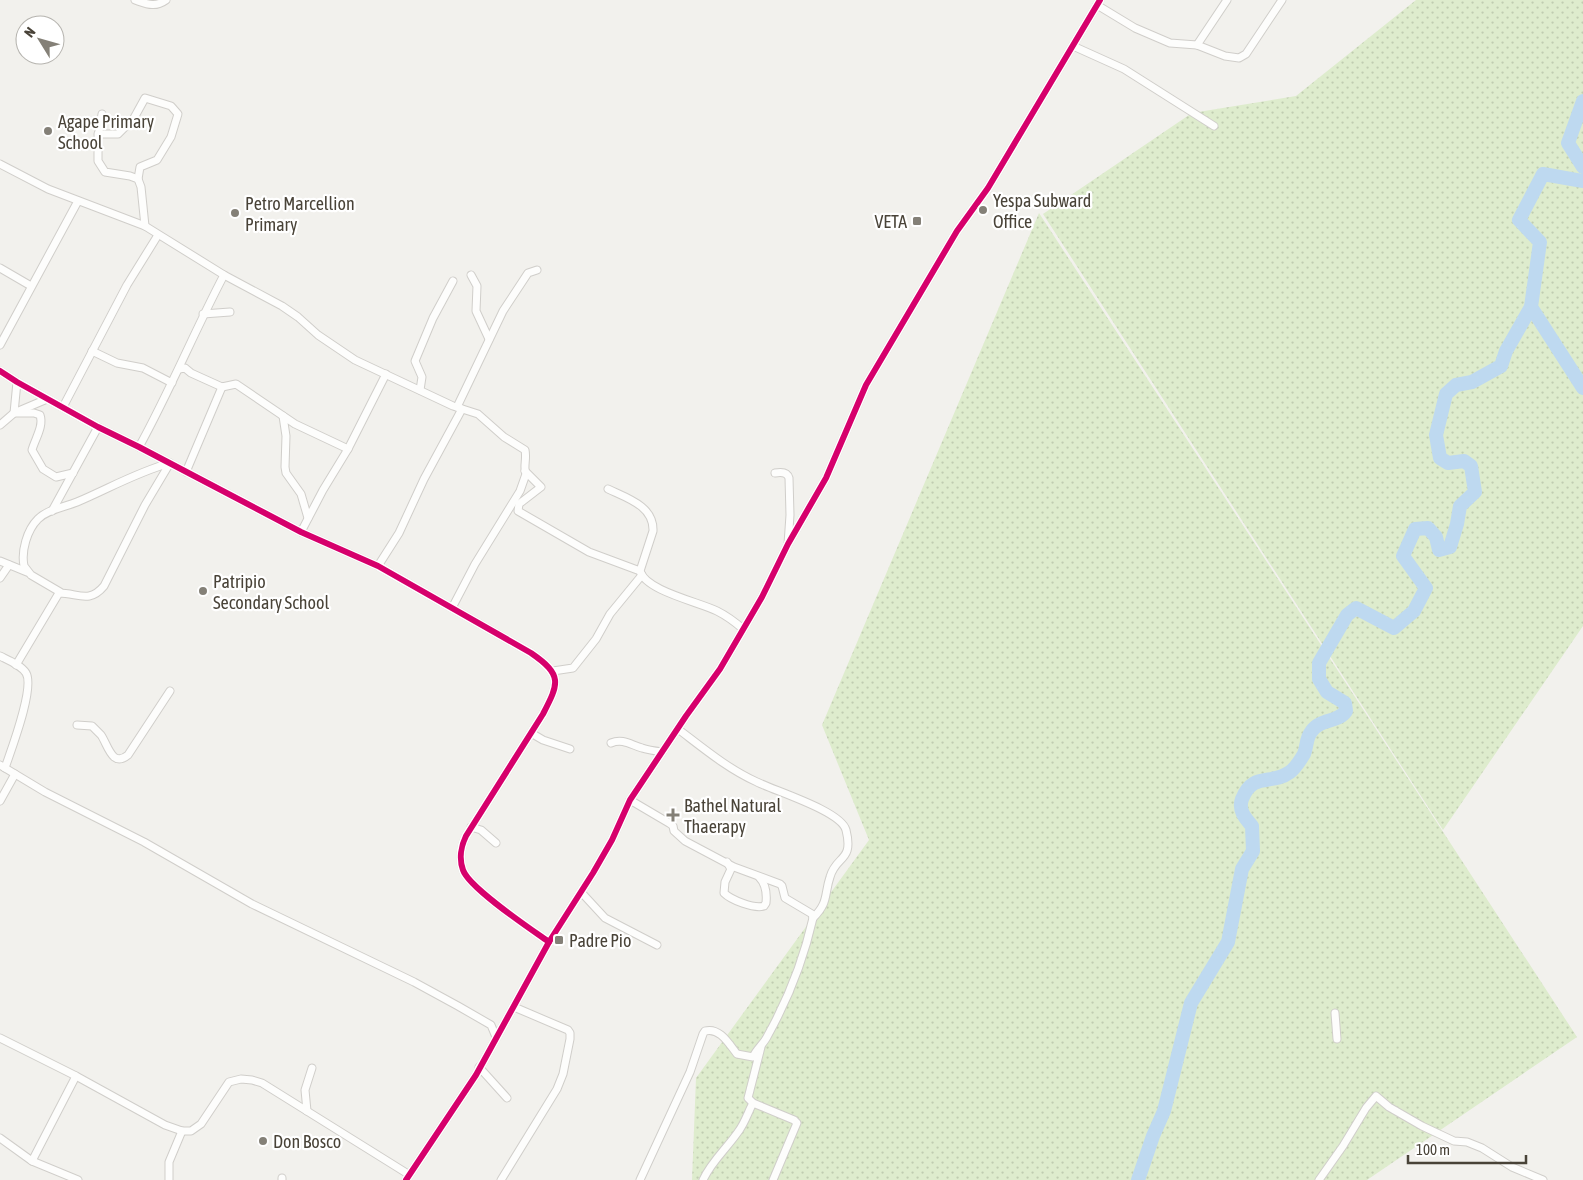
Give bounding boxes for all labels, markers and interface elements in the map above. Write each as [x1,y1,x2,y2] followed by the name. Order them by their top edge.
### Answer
[15,15,65,65] north arrow
[21,24,38,40] text: N
[58,111,154,153] place label: Agape Primary School
[42,125,54,137] marker: Agape Primary School
[993,190,1091,232] place label: Yespa Subward Office
[245,193,355,235] place label: Petro Marcellion Primary
[977,204,989,216] marker: Yespa Subward Office
[229,207,241,219] marker: Petro Marcellion Primary
[875,211,907,232] place label: VETA
[911,215,923,227] marker: VETA
[213,571,329,613] place label: Patripio Secondary School
[197,585,209,597] marker: Patripio Secondary School
[684,795,781,837] place label: Bathel Natural Thaerapy
[666,808,680,822] marker: Bathel Natural Thaerapy
[569,930,631,951] place label: Padre Pio
[553,934,565,946] marker: Padre Pio
[273,1131,341,1152] place label: Don Bosco
[1408,1132,1526,1164] scale bar
[257,1135,269,1147] marker: Don Bosco
[1416,1141,1450,1158] text: 100 m

